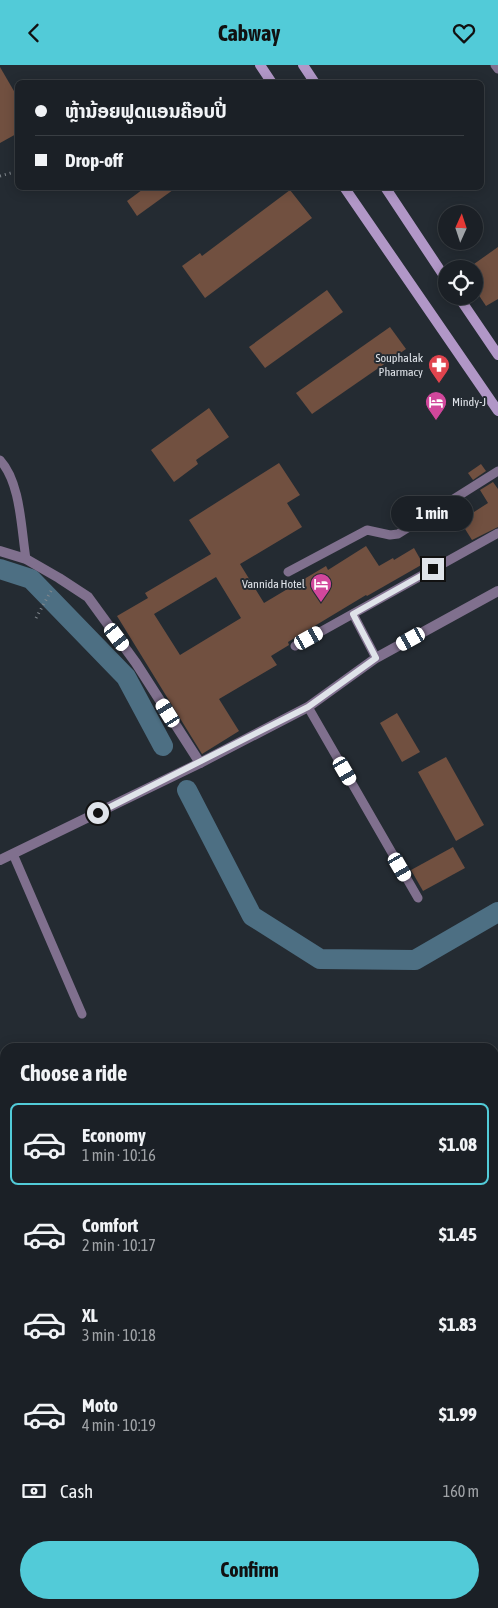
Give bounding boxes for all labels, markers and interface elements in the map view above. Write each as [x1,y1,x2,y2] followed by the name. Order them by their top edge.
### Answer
[20,19,48,47] icon: back
[450,19,478,47] icon: heart
[218,20,280,46] text: Cabway
[65,100,227,122] text: ຫຼ້ານ້ອຍຟູດແອນຄ໊ອບປີ່
[65,149,123,171] text: Drop-off
[438,205,482,250] north arrow
[438,205,483,305] map controls
[438,260,483,305] button: locate
[375,351,424,379] place label: Souphalak Pharmacy
[427,353,451,384] pharmacy icon: Souphalak Pharmacy
[424,390,448,421] hotel icon: Mindy-J
[452,395,486,409] place label: Mindy-J
[392,497,474,531] callout: 1 min
[416,504,448,522] text: 1 min
[422,558,444,580] route end
[309,572,333,603] hotel icon: Vannida Hotel
[242,577,306,591] place label: Vannida Hotel
[101,621,132,653] car
[292,624,325,652] car
[394,625,427,653] car
[153,696,182,730] car
[331,754,358,788] car
[87,802,109,824] route start
[386,850,413,884] car
[20,1060,127,1086] text: Choose a ride
[22,1122,67,1167] icon: car
[82,1124,146,1146] text: Economy
[439,1133,477,1155] text: $1.08
[82,1146,156,1164] text: 1 min · 10:16
[22,1212,67,1257] icon: car
[82,1214,138,1236] text: Comfort
[439,1223,477,1245] text: $1.45
[82,1236,156,1254] text: 2 min · 10:17
[22,1302,67,1347] icon: car
[82,1304,98,1326] text: XL
[439,1313,477,1335] text: $1.83
[82,1326,156,1344] text: 3 min · 10:18
[22,1392,67,1437] icon: car
[82,1394,118,1416] text: Moto
[439,1403,477,1425] text: $1.99
[82,1416,156,1434] text: 4 min · 10:19
[20,1477,48,1505] icon: cash
[60,1480,93,1502] text: Cash
[443,1482,479,1500] text: 160 m
[20,1541,479,1599] button: Confirm

